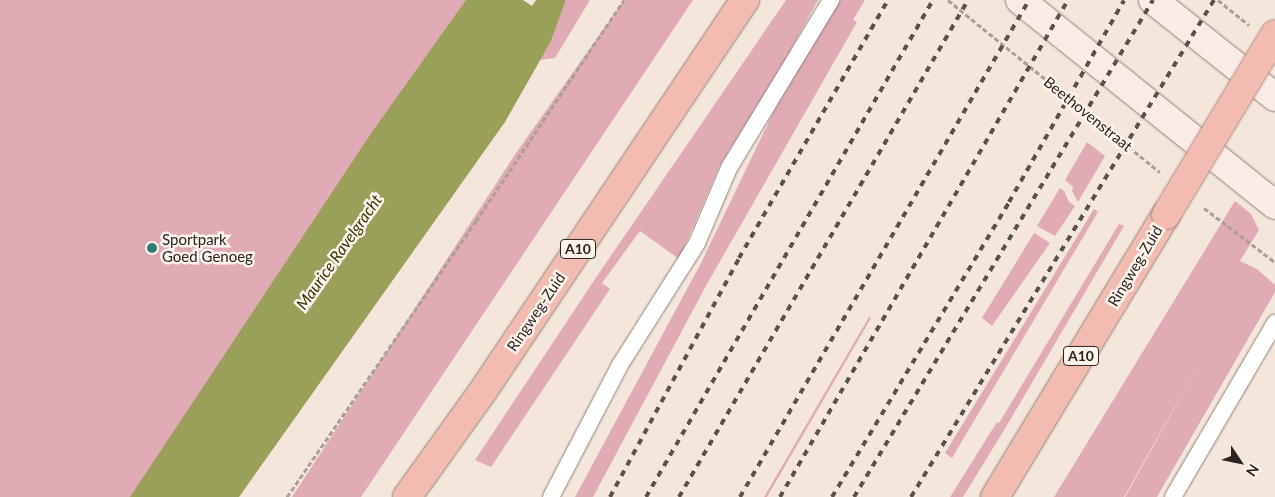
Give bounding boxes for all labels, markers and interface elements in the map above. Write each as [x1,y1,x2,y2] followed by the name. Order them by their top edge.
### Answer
[1040,73,1136,155] street label: Beethovenstraat
[292,191,386,313] water label: Maurice Ravelgracht
[1104,222,1166,310] street label: Ringweg-Zuid
[162,230,253,265] place label: Sportpark Goed Genoeg
[559,238,597,260] road number: A10
[146,242,158,254] marker: Sportpark Goed Genoeg
[503,269,569,355] street label: Ringweg-Zuid
[1062,344,1100,368] road number: A10
[1215,437,1265,487] north arrow
[1243,461,1263,480] text: N

